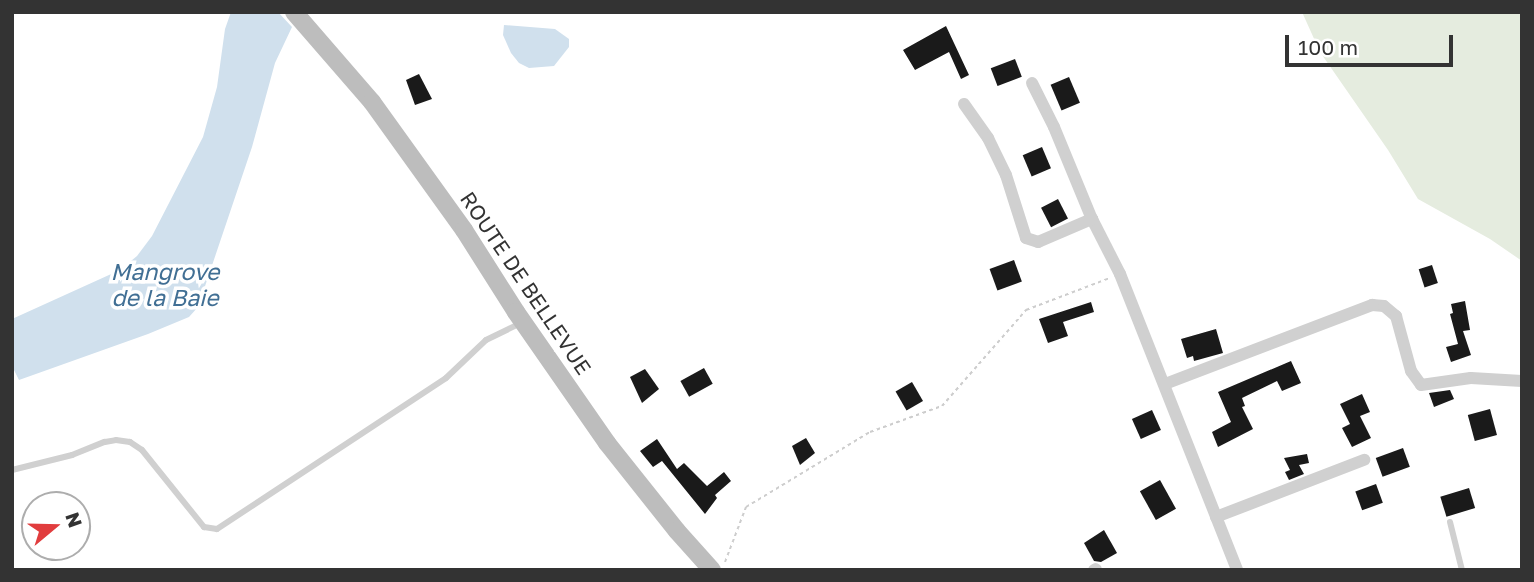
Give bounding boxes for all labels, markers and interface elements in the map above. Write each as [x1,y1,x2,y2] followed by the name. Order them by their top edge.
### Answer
[1289,21,1457,65] scale bar
[1298,34,1358,60] text: 100 m
[455,187,597,379] street label: ROUTE DE BELLEVUE
[111,257,219,311] water label: Mangrove de la Baie
[21,491,91,561] north arrow
[61,509,88,530] text: N

